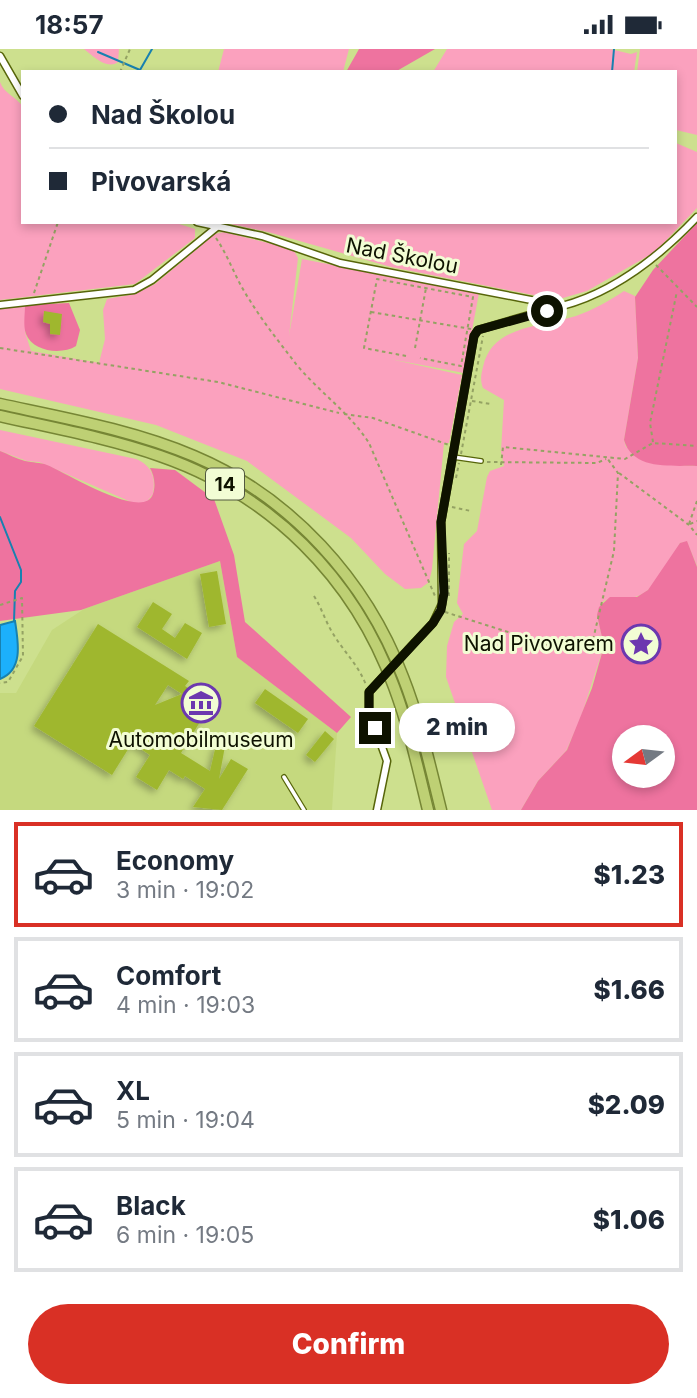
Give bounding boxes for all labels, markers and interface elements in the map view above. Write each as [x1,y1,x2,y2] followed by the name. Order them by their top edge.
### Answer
[35,9,104,40] text: 18:57
[91,99,235,130] text: Nad Školou
[91,166,231,197] text: Pivovarská
[344,232,460,279] street label: Nad Školou
[531,295,563,327] route start
[206,469,244,499] road number: 14
[620,623,662,665] place icon: Nad Pivovarem
[464,631,614,656] place label: Nad Pivovarem
[180,682,222,724] museum icon: Automobilmuseum
[400,703,515,753] callout: 2 min
[359,712,391,744] route end
[426,713,488,741] text: 2 min
[612,725,676,787] north arrow
[612,725,675,788] map controls
[108,727,294,752] place label: Automobilmuseum
[32,843,95,906] icon: car
[116,845,234,876] text: Economy
[594,859,665,890] text: $1.23
[116,876,254,904] text: 3 min · 19:02
[32,958,95,1021] icon: car
[116,960,221,991] text: Comfort
[594,974,665,1005] text: $1.66
[116,991,255,1019] text: 4 min · 19:03
[32,1073,95,1136] icon: car
[116,1075,150,1106] text: XL
[588,1089,665,1120] text: $2.09
[116,1106,255,1134] text: 5 min · 19:04
[32,1188,95,1251] icon: car
[116,1190,186,1221] text: Black
[593,1204,665,1235] text: $1.06
[116,1221,254,1249] text: 6 min · 19:05
[28,1304,669,1384] button: Confirm

